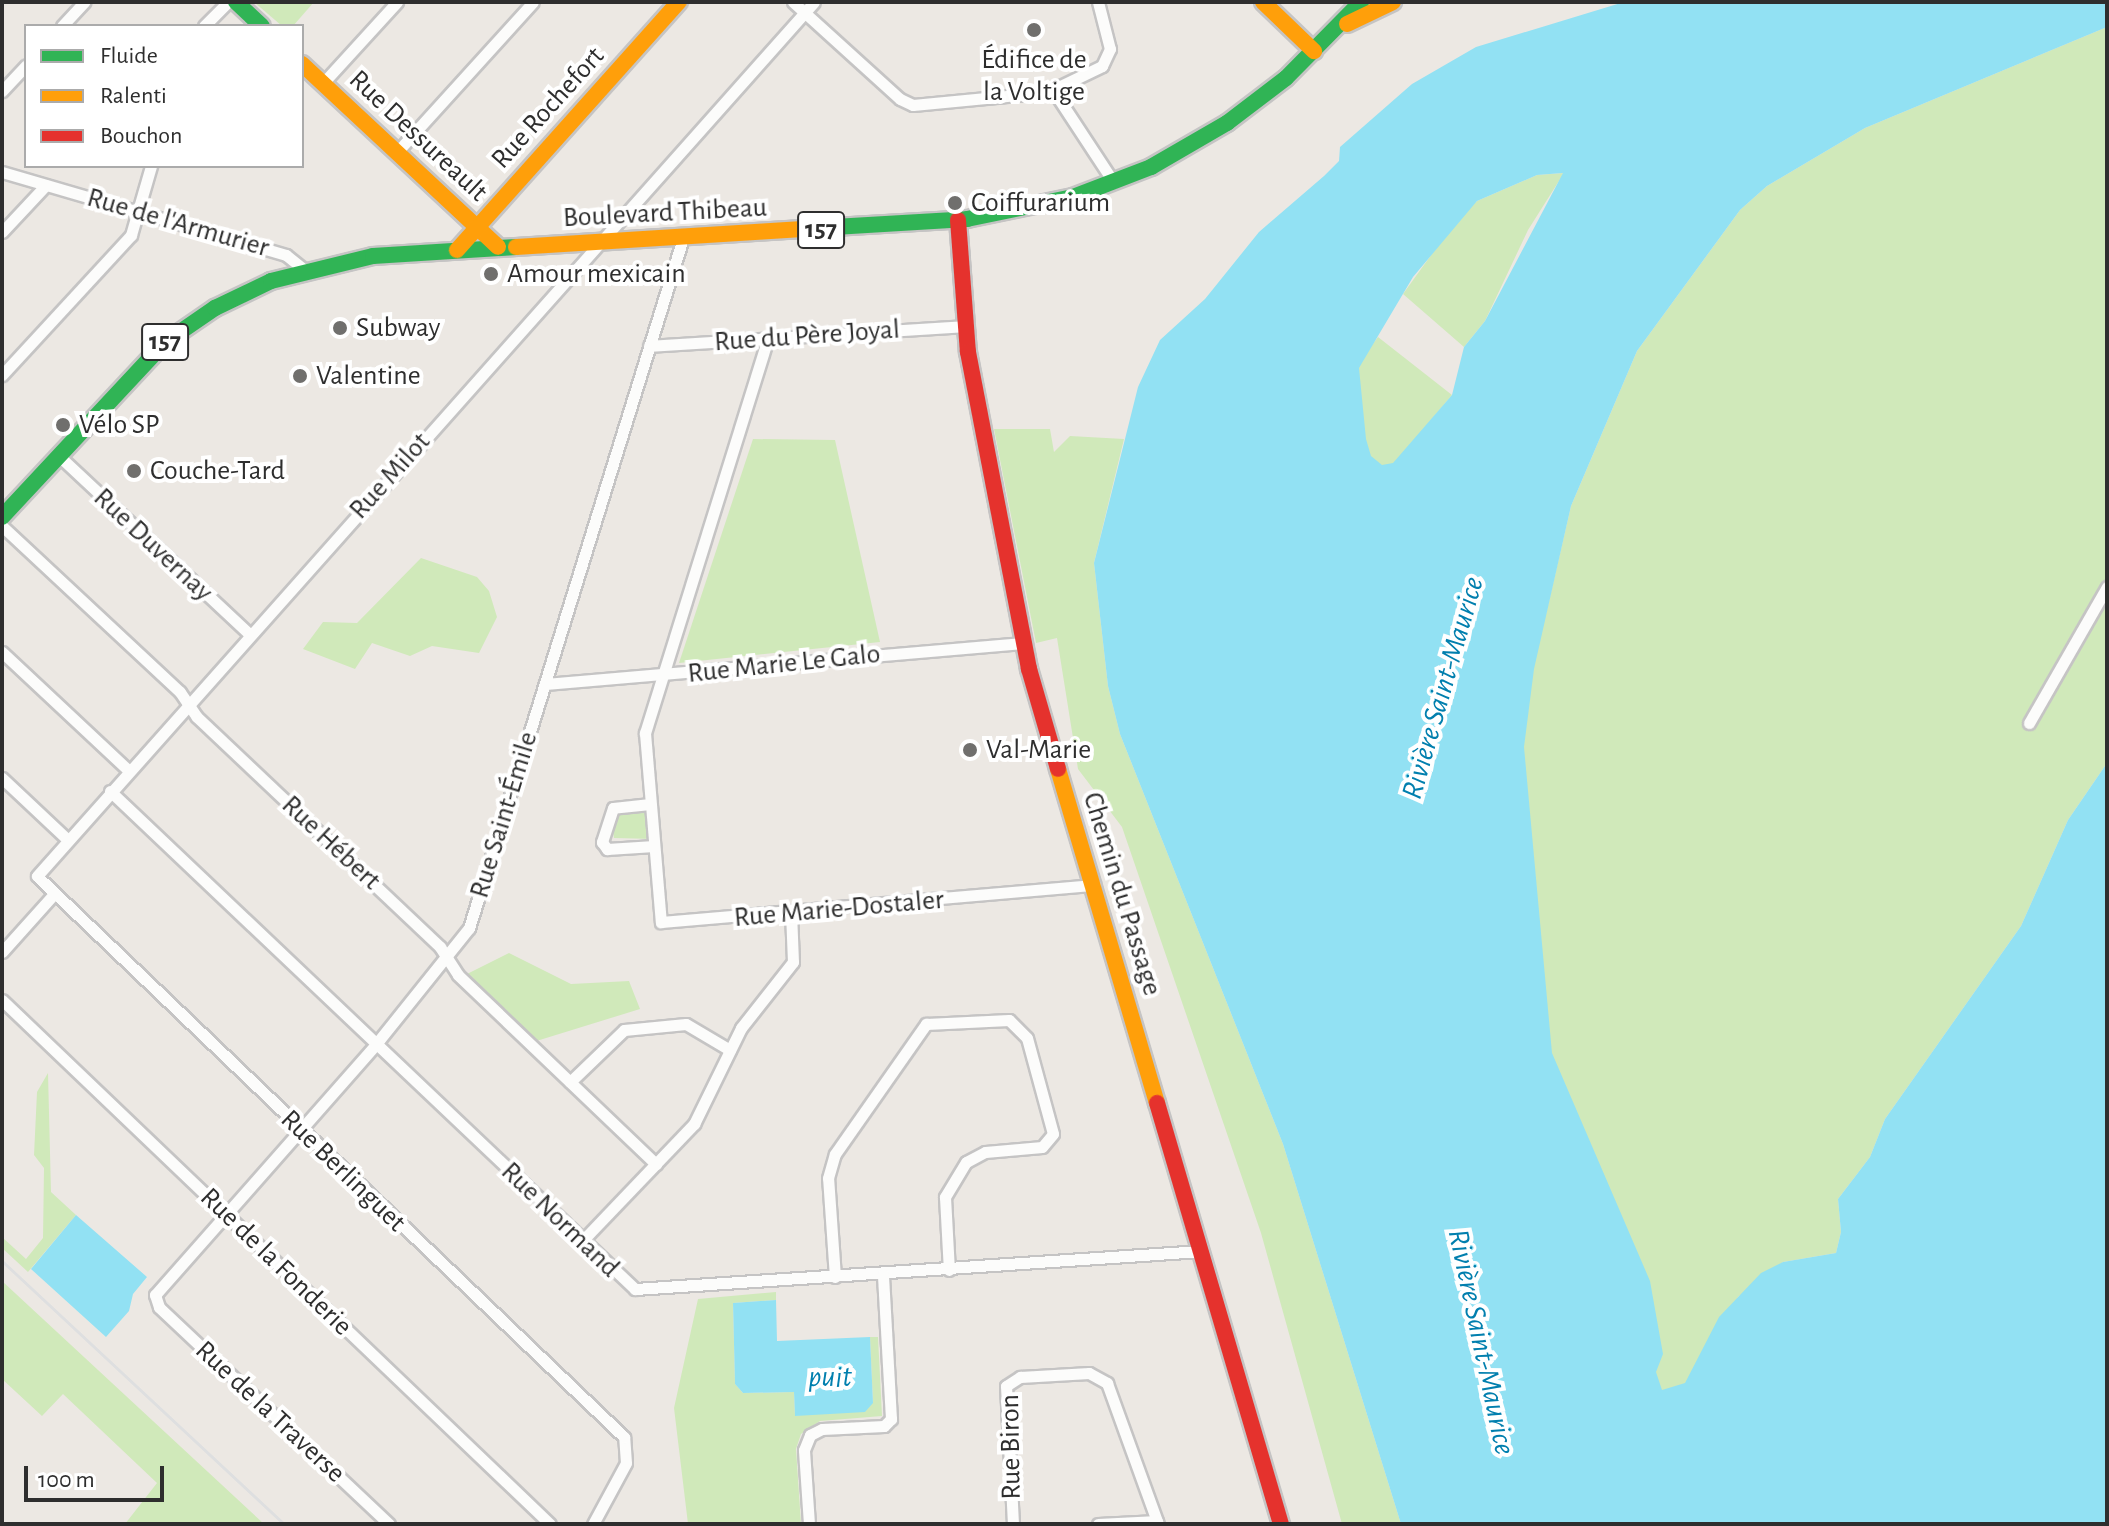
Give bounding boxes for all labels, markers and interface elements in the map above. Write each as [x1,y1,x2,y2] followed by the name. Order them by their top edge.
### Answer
[1025,21,1043,39] marker: Édifice de la Voltige
[24,24,304,168] legend
[484,40,612,176] street label: Rue Rochefort
[981,43,1087,109] place label: Édifice de la Voltige
[100,44,158,68] text: Fluide
[342,63,494,209] street label: Rue Dessureault
[100,84,167,108] text: Ralenti
[100,124,182,148] text: Bouchon
[83,181,273,265] street label: Rue de l'Armurier
[971,186,1110,220] place label: Coiffurarium
[562,191,768,235] street label: Boulevard Thibeau
[946,194,964,212] marker: Coiffurarium
[797,208,845,252] road number: 157
[507,257,686,291] place label: Amour mexicain
[482,265,500,283] marker: Amour mexicain
[356,311,440,345] place label: Subway
[713,313,901,359] street label: Rue du Père Joyal
[331,319,349,337] marker: Subway
[141,320,189,364] road number: 157
[316,359,421,393] place label: Valentine
[291,367,309,385] marker: Valentine
[79,408,160,442] place label: Vélo SP
[54,416,72,434] marker: Vélo SP
[342,426,438,526] street label: Rue Milot
[150,454,285,488] place label: Couche-Tard
[125,462,143,480] marker: Couche-Tard
[86,481,220,609] street label: Rue Duvernay
[1394,573,1492,803] water label: Rivière Saint-Maurice
[686,637,882,691] street label: Rue Marie Le Galo
[463,728,545,902] street label: Rue Saint-Émile
[986,733,1091,767] place label: Val-Marie
[961,741,979,759] marker: Val-Marie
[1075,788,1169,1000] street label: Chemin du Passage
[274,789,388,897] street label: Rue Hébert
[733,883,945,935] street label: Rue Marie-Dostaler
[273,1103,413,1239] street label: Rue Berlinguet
[494,1155,626,1285] street label: Rue Normand
[193,1181,359,1343] street label: Rue de la Fonderie
[1440,1226,1522,1458] water label: Rivière Saint-Maurice
[188,1334,352,1490] street label: Rue de la Traverse
[808,1359,852,1395] water label: puit
[993,1394,1029,1500] street label: Rue Biron
[28,1450,168,1500] scale bar
[38,1468,95,1492] text: 100 m

